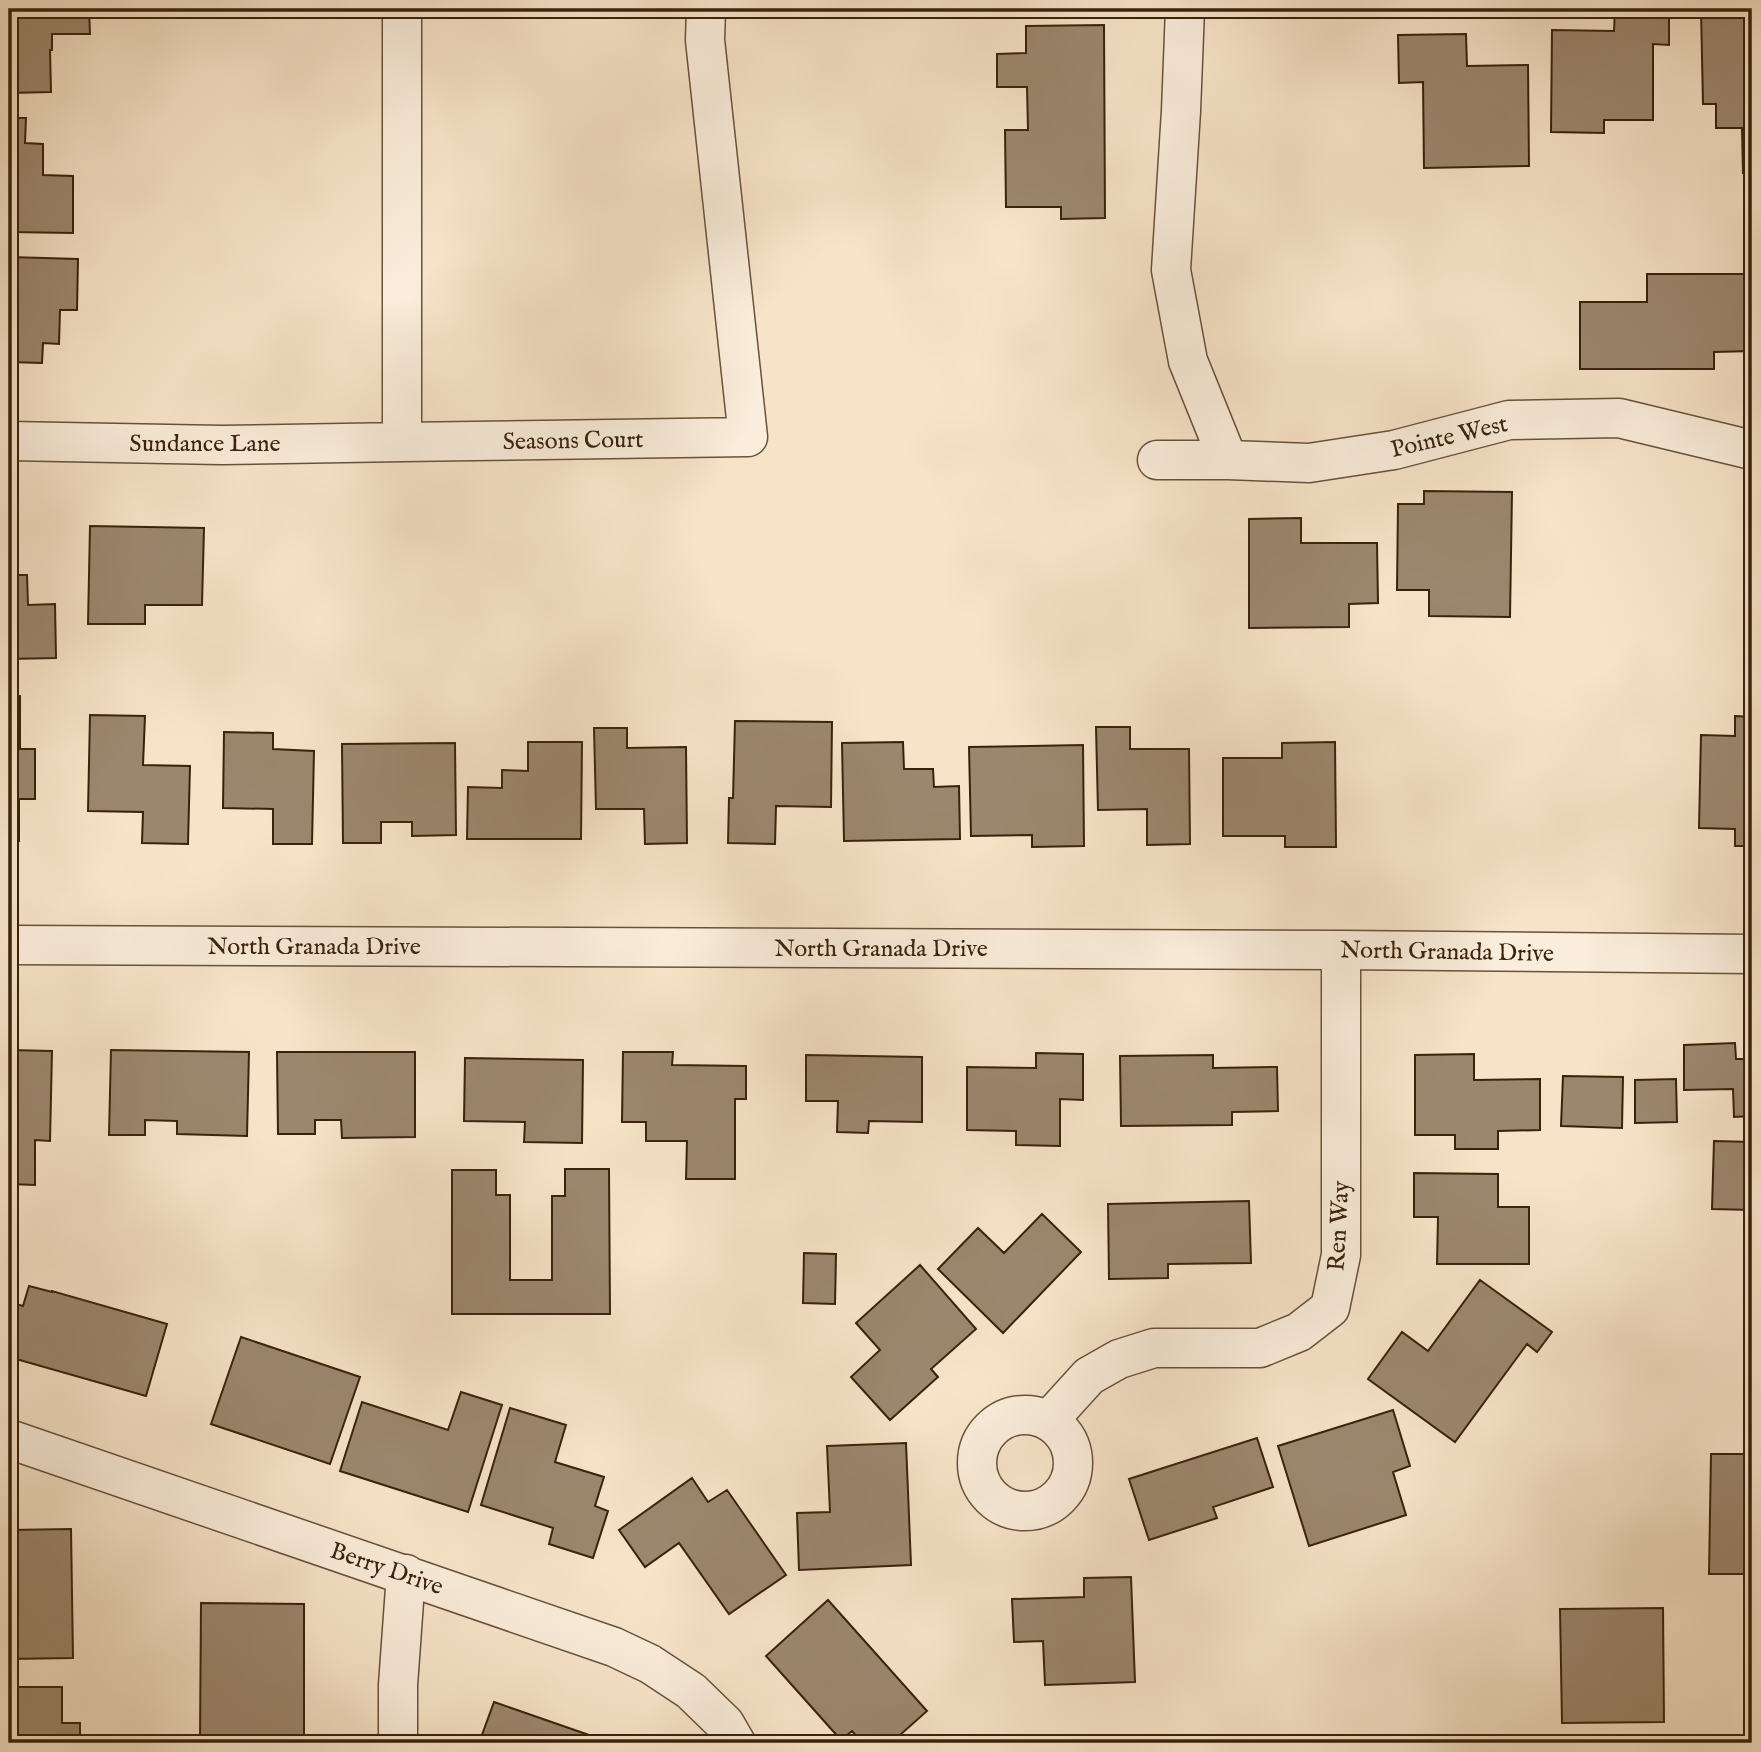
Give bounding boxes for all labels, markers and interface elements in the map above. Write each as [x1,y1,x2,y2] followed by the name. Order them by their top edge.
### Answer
[1388,409,1511,466] street label: Pointe West
[502,425,644,458] street label: Seasons Court
[129,429,281,460] street label: Sundance Lane
[207,932,421,963] street label: North Granada Drive
[774,934,988,965] street label: North Granada Drive
[1340,935,1554,970] street label: North Granada Drive
[1322,1180,1357,1272] street label: Ren Way
[326,1536,447,1603] street label: Berry Drive

